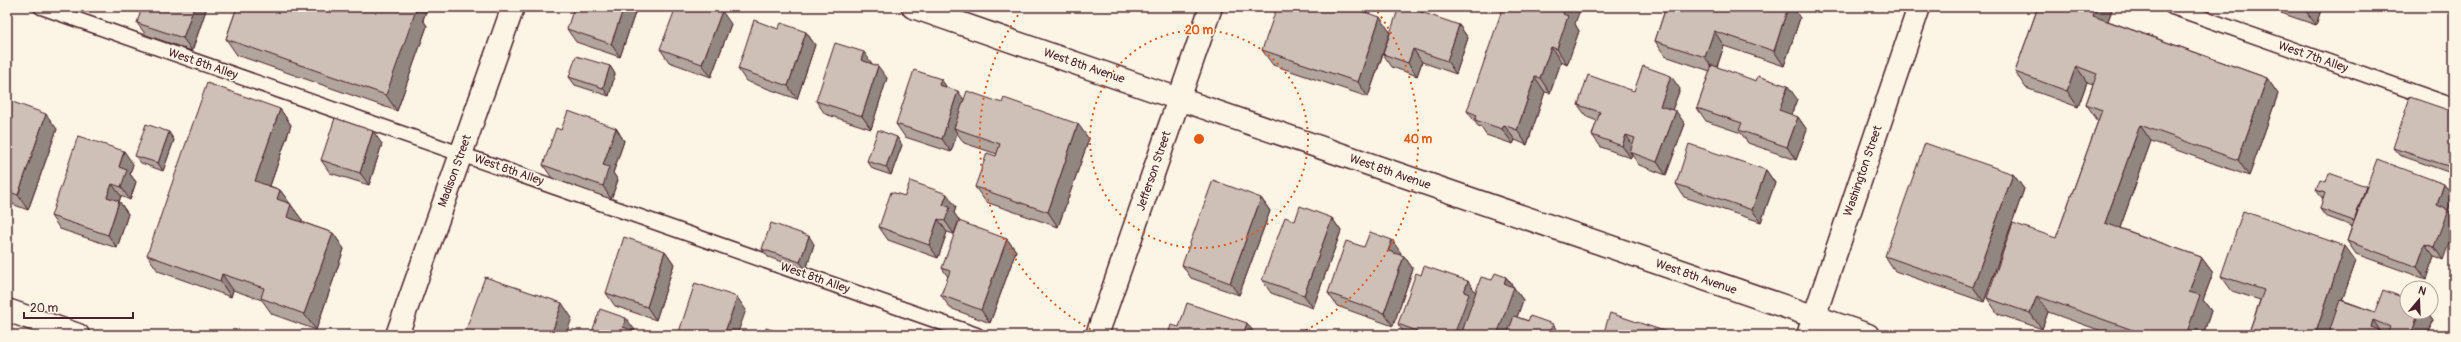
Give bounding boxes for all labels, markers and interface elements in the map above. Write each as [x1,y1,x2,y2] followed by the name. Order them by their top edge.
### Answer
[1185,23,1213,38] text: 20 m
[2276,38,2350,76] street label: West 7th Alley
[166,45,240,83] street label: West 8th Alley
[1041,45,1127,87] street label: West 8th Avenue
[1840,124,1886,218] street label: Washington Street
[1133,129,1175,213] street label: Jefferson Street
[1192,132,1206,146] centre of rings
[1403,132,1433,147] text: 40 m
[435,133,475,209] street label: Madison Street
[472,151,546,189] street label: West 8th Alley
[1347,151,1433,193] street label: West 8th Avenue
[1653,256,1739,298] street label: West 8th Avenue
[778,259,852,297] street label: West 8th Alley
[2399,280,2439,320] north arrow
[2416,284,2428,299] text: N
[24,294,133,320] scale bar
[30,301,59,316] text: 20 m

